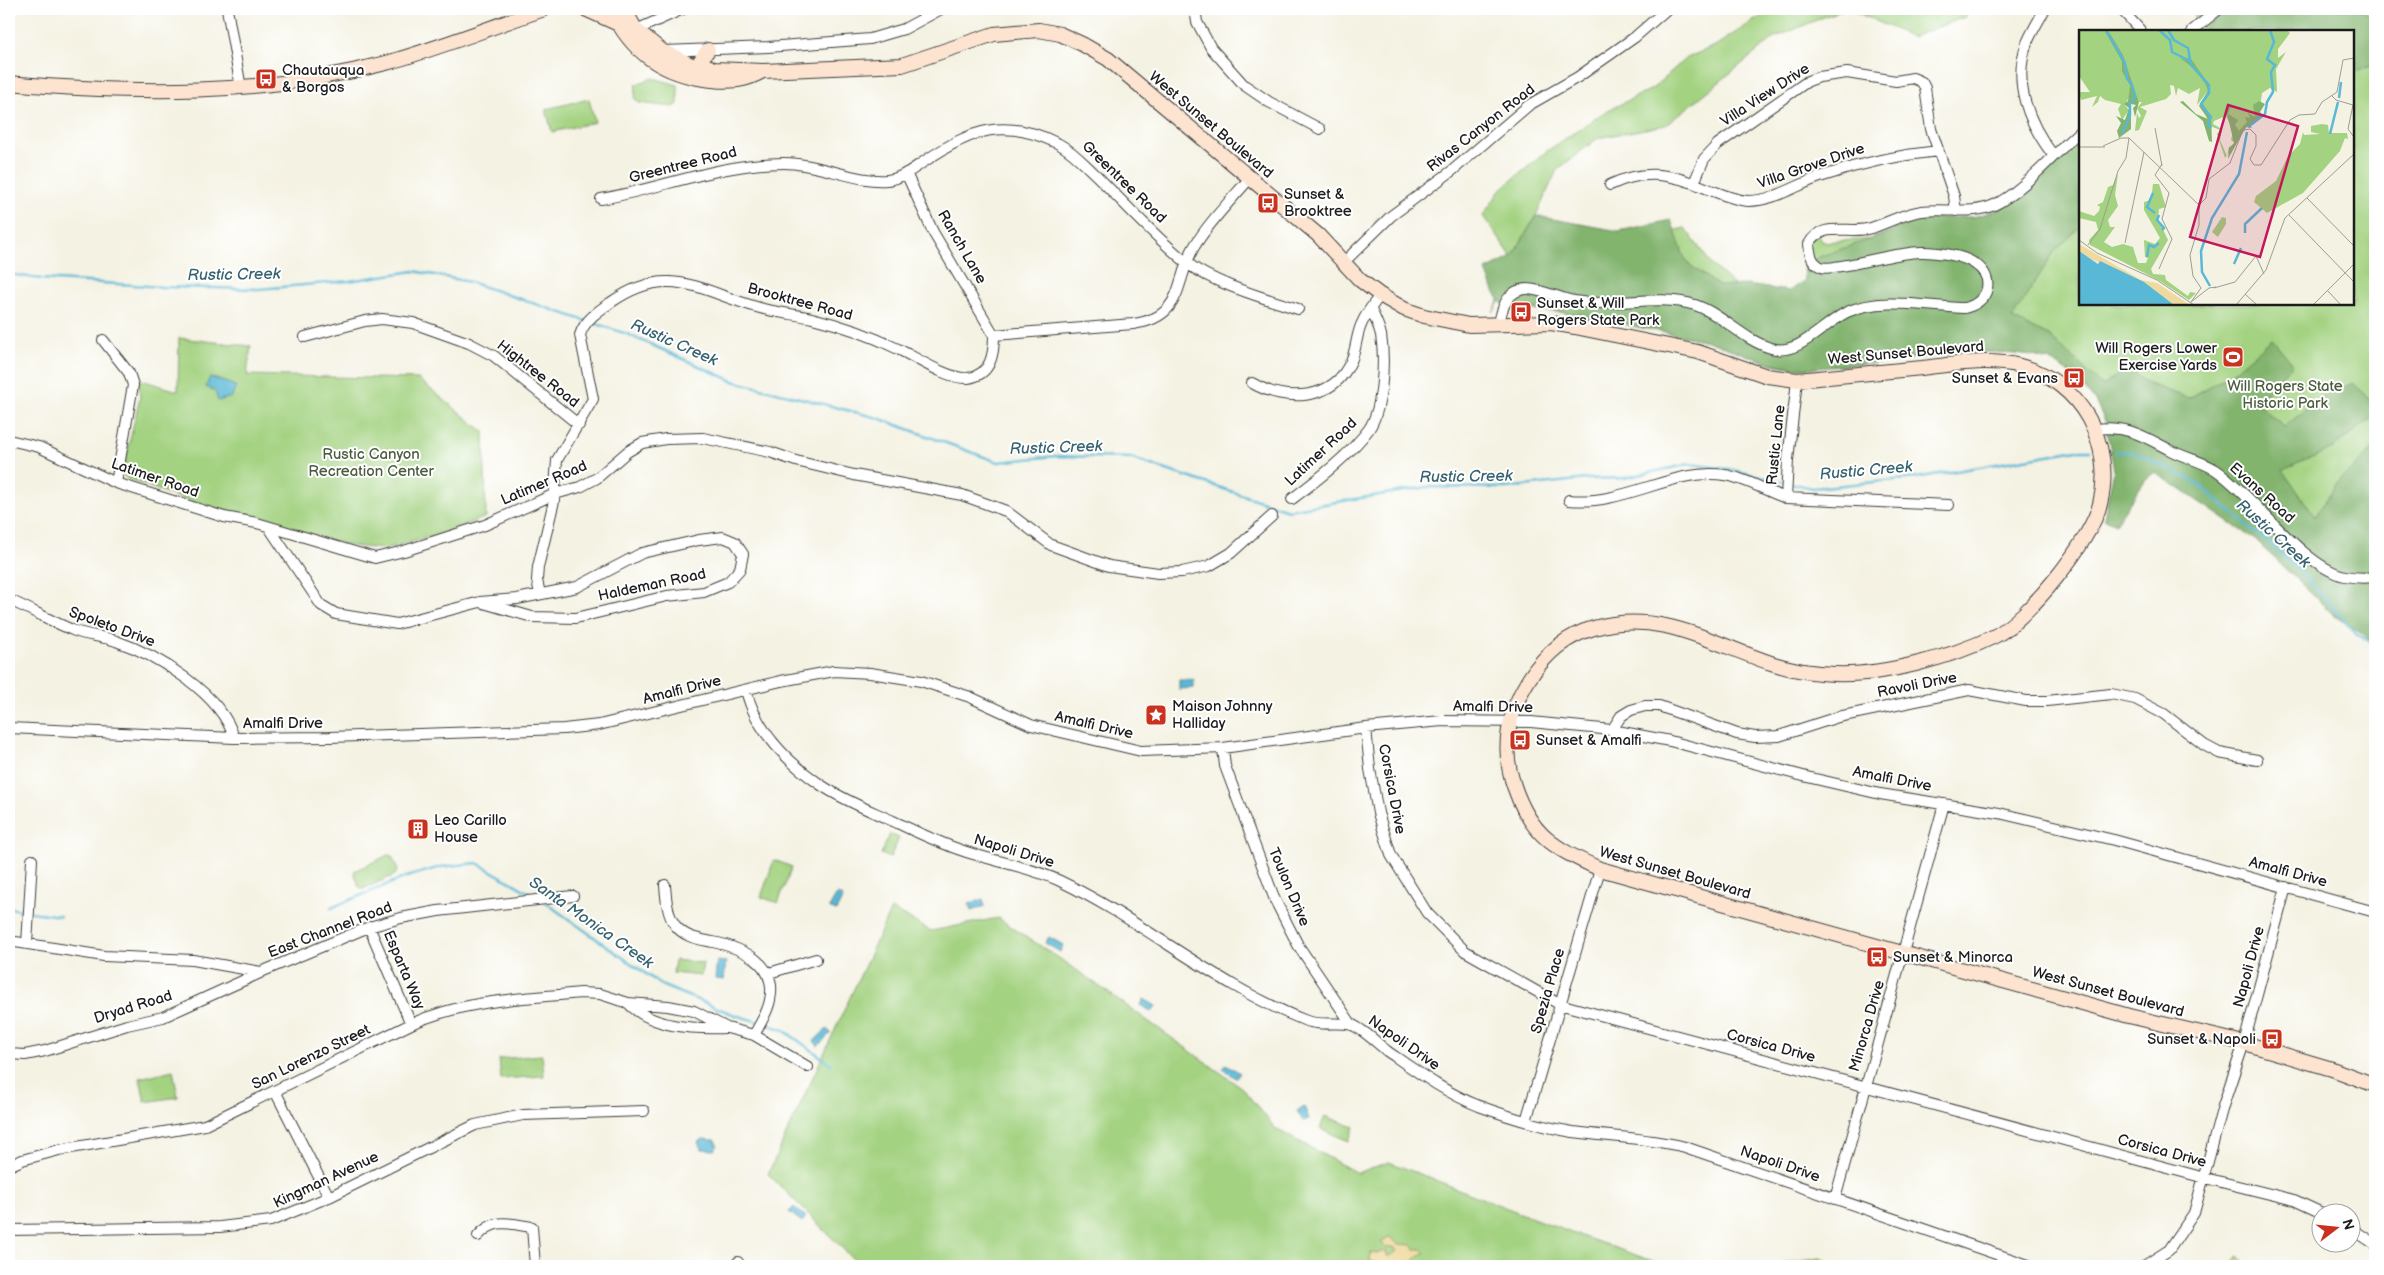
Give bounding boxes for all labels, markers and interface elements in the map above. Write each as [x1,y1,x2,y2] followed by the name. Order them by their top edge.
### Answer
[2079,30,2354,305] inset map
[1717,59,1813,131] street label: Villa View Drive
[282,61,364,97] place label: Chautauqua & Borgos
[254,67,278,91] bus stop icon: Chautauqua & Borgos
[1145,67,1277,183] street label: West Sunset Boulevard
[1423,80,1539,176] street label: Rivas Canyon Road
[1078,137,1170,227] street label: Greentree Road
[1755,139,1867,193] street label: Villa Grove Drive
[627,142,739,188] street label: Greentree Road
[1284,185,1352,221] place label: Sunset & Brooktree
[1256,191,1280,215] bus stop icon: Sunset & Brooktree
[933,207,991,287] street label: Ranch Lane
[187,265,282,285] water label: Rustic Creek
[745,279,855,325] street label: Brooktree Road
[1537,294,1660,330] place label: Sunset & Will Rogers State Park
[1509,300,1533,324] bus stop icon: Sunset & Will Rogers State Park
[628,315,721,371] water label: Rustic Creek
[493,336,583,412] street label: Hightree Road
[1827,337,1985,369] street label: West Sunset Boulevard
[2095,339,2218,375] place label: Will Rogers Lower Exercise Yards
[2221,345,2245,369] sports icon: Will Rogers Lower Exercise Yards
[2062,366,2086,390] bus stop icon: Sunset & Evans
[1952,369,2059,388] place label: Sunset & Evans
[2227,377,2343,413] park label: Will Rogers State Historic Park
[1762,404,1790,486] street label: Rustic Lane
[1281,414,1361,490] street label: Latimer Road
[1009,437,1104,459] water label: Rustic Creek
[308,445,434,481] park label: Rustic Canyon Recreation Center
[108,454,202,502] street label: Latimer Road
[498,456,590,510] street label: Latimer Road
[1819,457,1914,485] water label: Rustic Creek
[2225,459,2299,527] street label: Evans Road
[1419,467,1514,487] water label: Rustic Creek
[2232,496,2315,573] water label: Rustic Creek
[596,564,708,606] street label: Haldeman Road
[66,603,158,651] street label: Spoleto Drive
[1875,668,1959,702] street label: Ravoli Drive
[641,671,723,709] street label: Amalfi Drive
[1172,697,1273,733] place label: Maison Johnny Halliday
[1453,697,1533,717] street label: Amalfi Drive
[1144,703,1168,727] place icon: Maison Johnny Halliday
[1053,707,1135,743] street label: Amalfi Drive
[243,714,323,733] street label: Amalfi Drive
[1508,728,1532,752] bus stop icon: Sunset & Amalfi
[1536,731,1642,750] place label: Sunset & Amalfi
[1374,742,1410,836] street label: Corsica Drive
[1851,762,1933,796] street label: Amalfi Drive
[434,811,507,847] place label: Leo Carillo House
[406,817,430,841] building icon: Leo Carillo House
[971,830,1057,872] street label: Napoli Drive
[1597,842,1753,904] street label: West Sunset Boulevard
[1264,845,1314,929] street label: Toulon Drive
[2247,852,2329,892] street label: Amalfi Drive
[525,873,658,974] water label: Santa Monica Creek
[265,898,395,962] street label: East Channel Road
[2229,924,2269,1010] street label: Napoli Drive
[379,927,429,1013] street label: Esparta Way
[1865,945,1889,969] bus stop icon: Sunset & Minorca
[1527,946,1569,1036] street label: Spezia Place
[1893,948,2013,967] place label: Sunset & Minorca
[2030,963,2186,1021] street label: West Sunset Boulevard
[1845,978,1889,1074] street label: Minorca Drive
[92,986,174,1028] street label: Dryad Road
[1364,1011,1444,1075] street label: Napoli Drive
[249,1020,374,1094] street label: San Lorenzo Street
[1724,1025,1818,1067] street label: Corsica Drive
[2260,1027,2284,1051] bus stop icon: Sunset & Napoli
[2147,1030,2256,1049] place label: Sunset & Napoli
[2115,1130,2209,1172] street label: Corsica Drive
[1738,1141,1823,1187] street label: Napoli Drive
[270,1147,382,1213] street label: Kingman Avenue
[2312,1202,2362,1252] north arrow
[2338,1217,2358,1232] text: N

